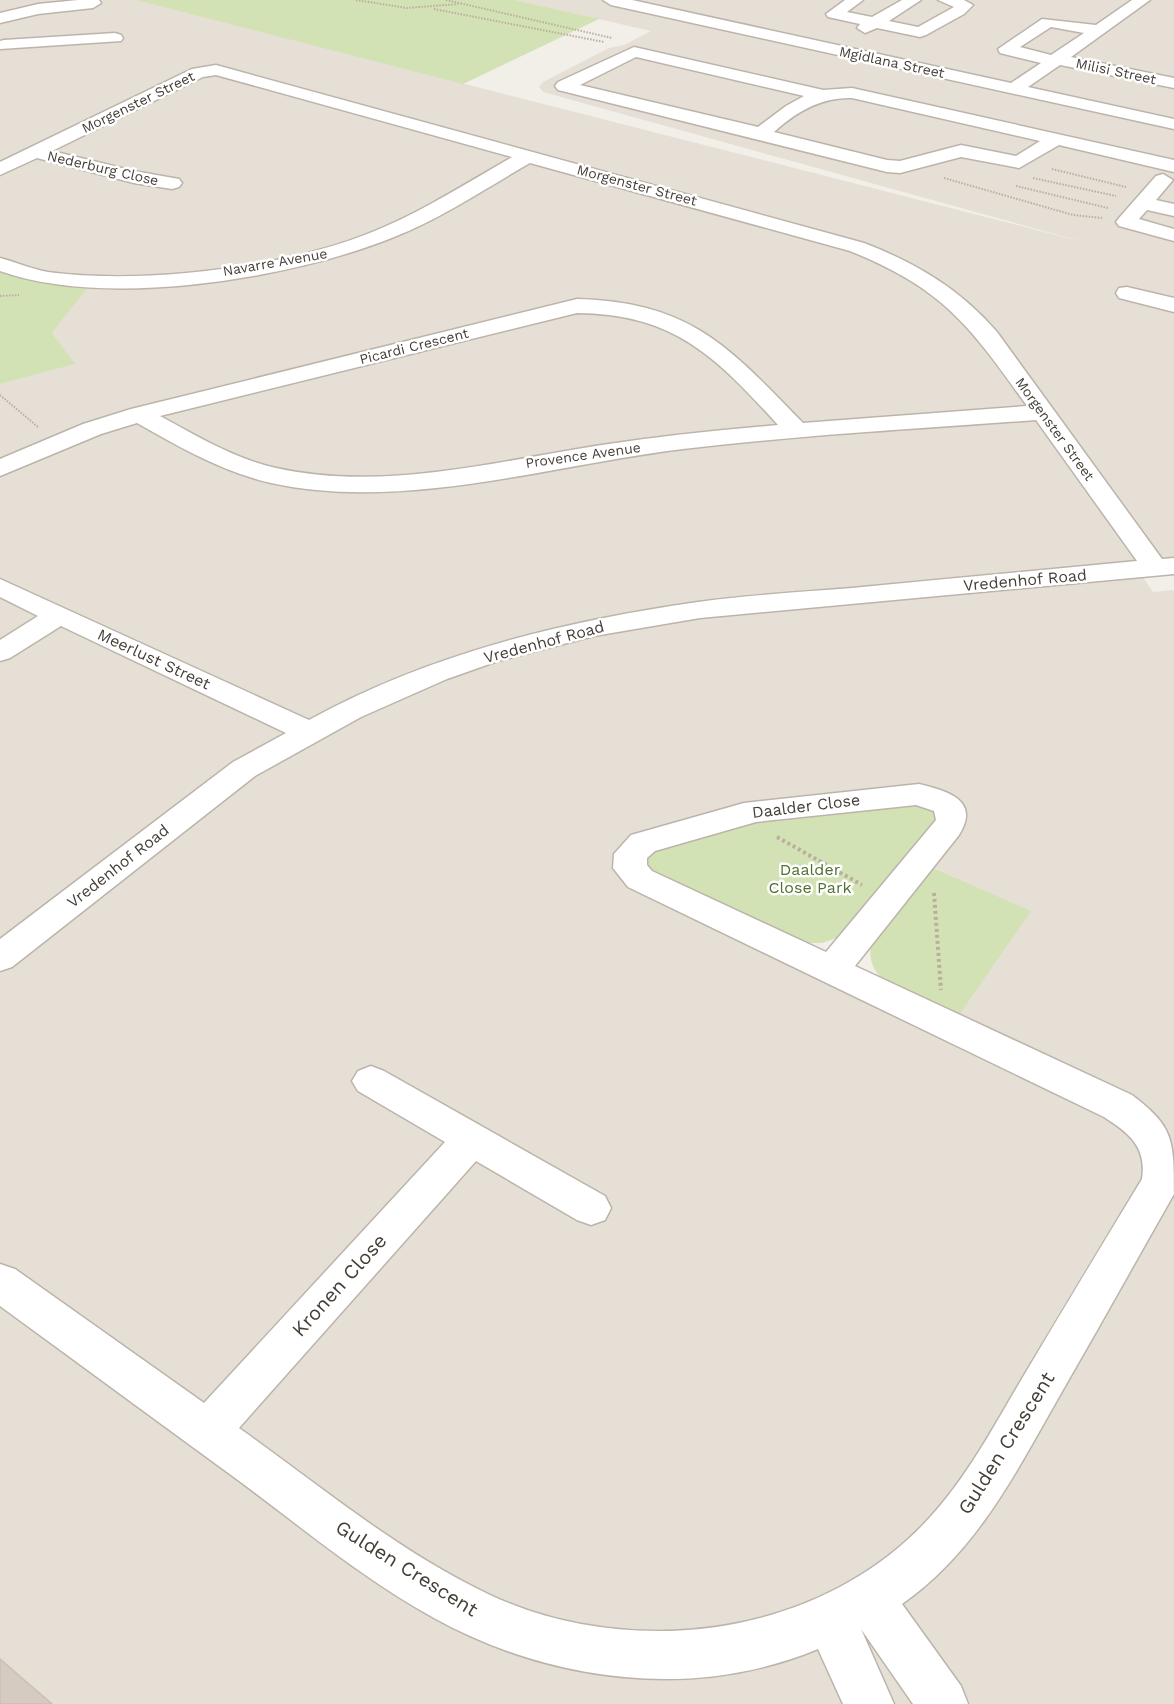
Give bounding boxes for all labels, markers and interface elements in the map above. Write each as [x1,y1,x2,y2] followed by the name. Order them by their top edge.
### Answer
[838,43,946,81] street label: Mgidlana Street
[1074,55,1158,87] street label: Milisi Street
[79,68,197,136] street label: Morgenster Street
[46,147,160,189] street label: Nederburg Close
[575,161,699,209] street label: Morgenster Street
[221,245,329,279] street label: Navarre Avenue
[358,325,470,367] street label: Picardi Crescent
[1012,374,1098,484] street label: Morgenster Street
[524,439,642,471] street label: Provence Avenue
[962,565,1088,595] street label: Vredenhof Road
[482,617,606,667] street label: Vredenhof Road
[95,625,214,694] street label: Meerlust Street
[751,790,861,822] street label: Daalder Close
[63,820,173,912] street label: Vredenhof Road
[768,860,852,897] park label: Daalder Close Park
[287,1229,391,1341] street label: Kronen Close
[953,1367,1060,1519] street label: Gulden Crescent
[331,1515,483,1622] street label: Gulden Crescent

